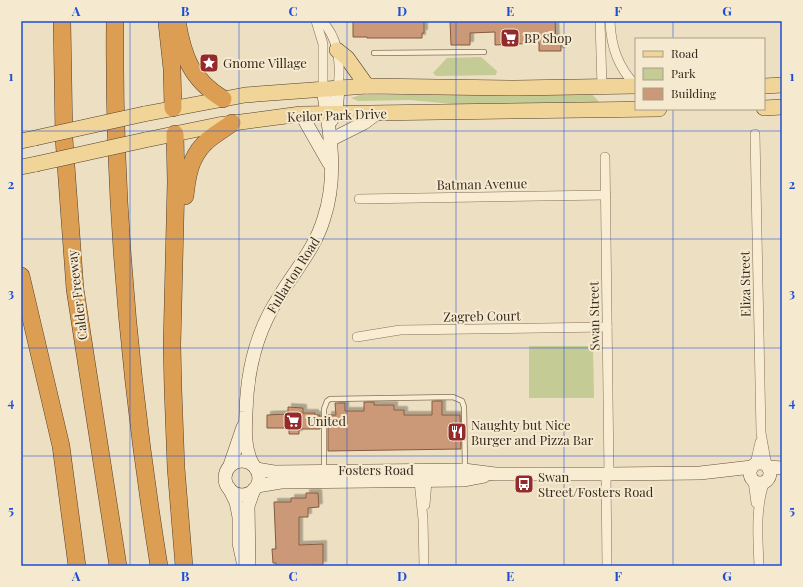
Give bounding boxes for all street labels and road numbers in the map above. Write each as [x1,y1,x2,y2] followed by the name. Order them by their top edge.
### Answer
[287,104,388,125] street label: Keilor Park Drive
[437,174,528,193] street label: Batman Avenue
[262,233,323,316] street label: Fullarton Road
[62,249,90,341] street label: Calder Freeway
[735,250,754,317] street label: Eliza Street
[584,281,603,351] street label: Swan Street
[443,306,521,325] street label: Zagreb Court
[338,461,414,478] street label: Fosters Road

